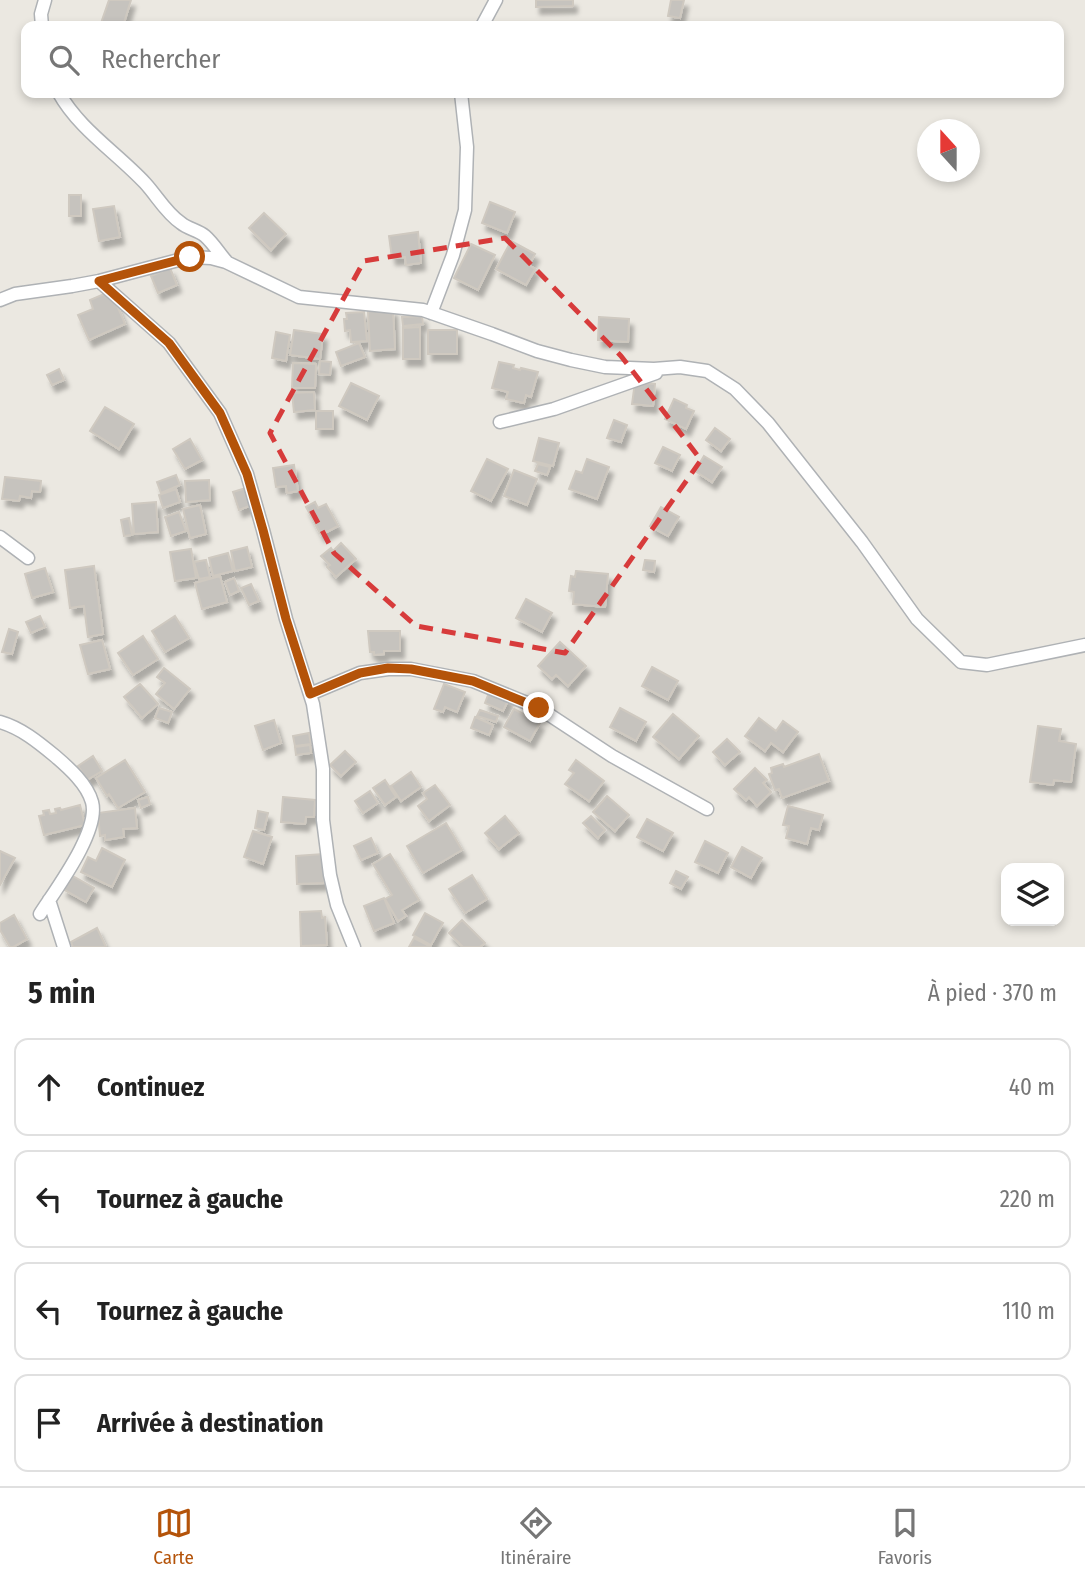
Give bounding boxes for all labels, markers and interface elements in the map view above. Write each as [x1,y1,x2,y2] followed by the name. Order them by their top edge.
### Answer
[21,21,1064,98] search box
[45,41,83,79] icon: search
[101,44,220,75] text: Rechercher
[917,119,980,182] north arrow
[174,241,205,272] route start
[523,692,554,723] route end
[1001,863,1064,926] map controls
[1001,863,1064,926] button: layers
[28,975,95,1011] text: 5 min
[928,979,1057,1007] text: À pied · 370 m
[30,1068,68,1106] icon: ahead
[97,1072,204,1103] text: Continuez
[1009,1073,1055,1101] text: 40 m
[30,1180,68,1218] icon: left
[97,1184,283,1215] text: Tournez à gauche
[1000,1185,1055,1213] text: 220 m
[30,1292,68,1330] icon: left
[97,1296,283,1327] text: Tournez à gauche
[1002,1297,1055,1325] text: 110 m
[30,1404,68,1442] icon: arrive
[97,1408,324,1439] text: Arrivée à destination
[153,1504,194,1569] tab: Carte
[500,1504,571,1569] tab: Itinéraire
[878,1504,932,1569] tab: Favoris

